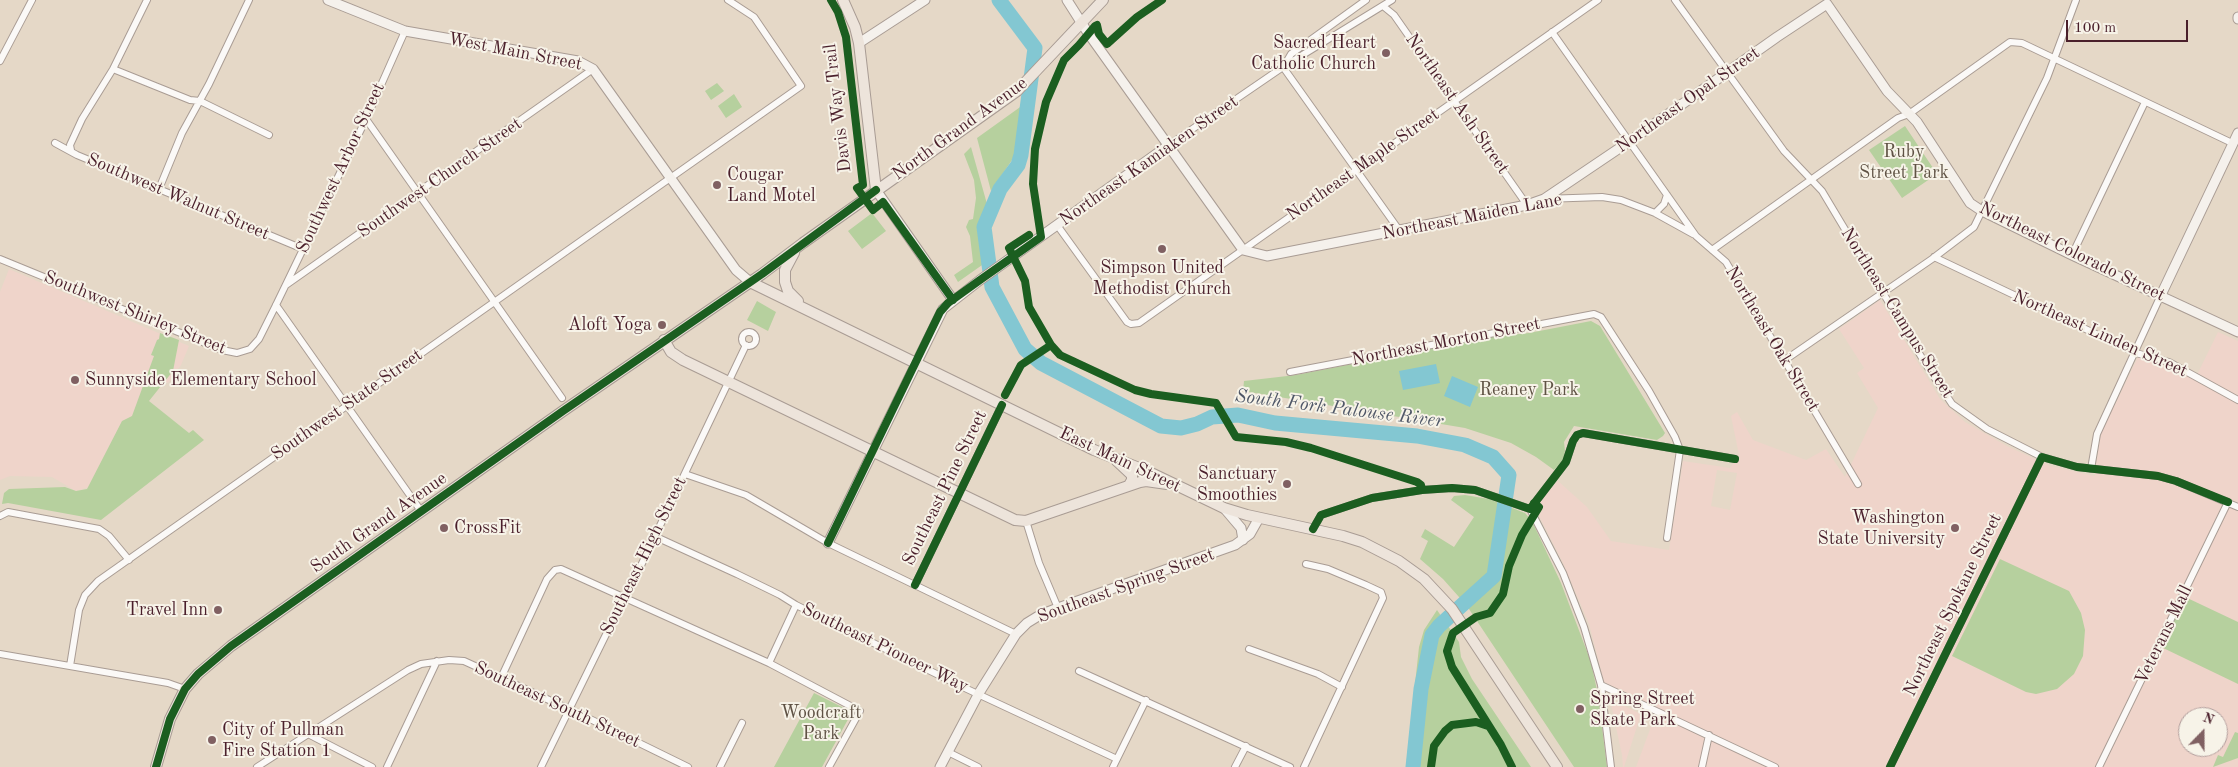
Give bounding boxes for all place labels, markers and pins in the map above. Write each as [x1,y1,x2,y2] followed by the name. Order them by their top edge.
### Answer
[1251,32,1376,74] place label: Sacred Heart Catholic Church
[1380,47,1392,59] marker: Sacred Heart Catholic Church
[727,164,816,206] place label: Cougar Land Motel
[711,179,723,191] marker: Cougar Land Motel
[1156,243,1168,255] marker: Simpson United Methodist Church
[1093,257,1231,300] place label: Simpson United Methodist Church
[568,314,652,336] place label: Aloft Yoga
[656,319,668,331] marker: Aloft Yoga
[85,369,317,391] place label: Sunnyside Elementary School
[69,374,81,386] marker: Sunnyside Elementary School
[1197,463,1277,506] place label: Sanctuary Smoothies
[1281,478,1293,490] marker: Sanctuary Smoothies
[1818,507,1945,550] place label: Washington State University
[454,517,521,539] place label: CrossFit
[438,522,450,534] marker: CrossFit
[1949,522,1961,534] marker: Washington State University
[126,599,208,621] place label: Travel Inn
[212,604,224,616] marker: Travel Inn
[1590,688,1695,731] place label: Spring Street Skate Park
[1574,703,1586,715] marker: Spring Street Skate Park
[222,719,344,762] place label: City of Pullman Fire Station 1
[206,734,218,746] marker: City of Pullman Fire Station 1

